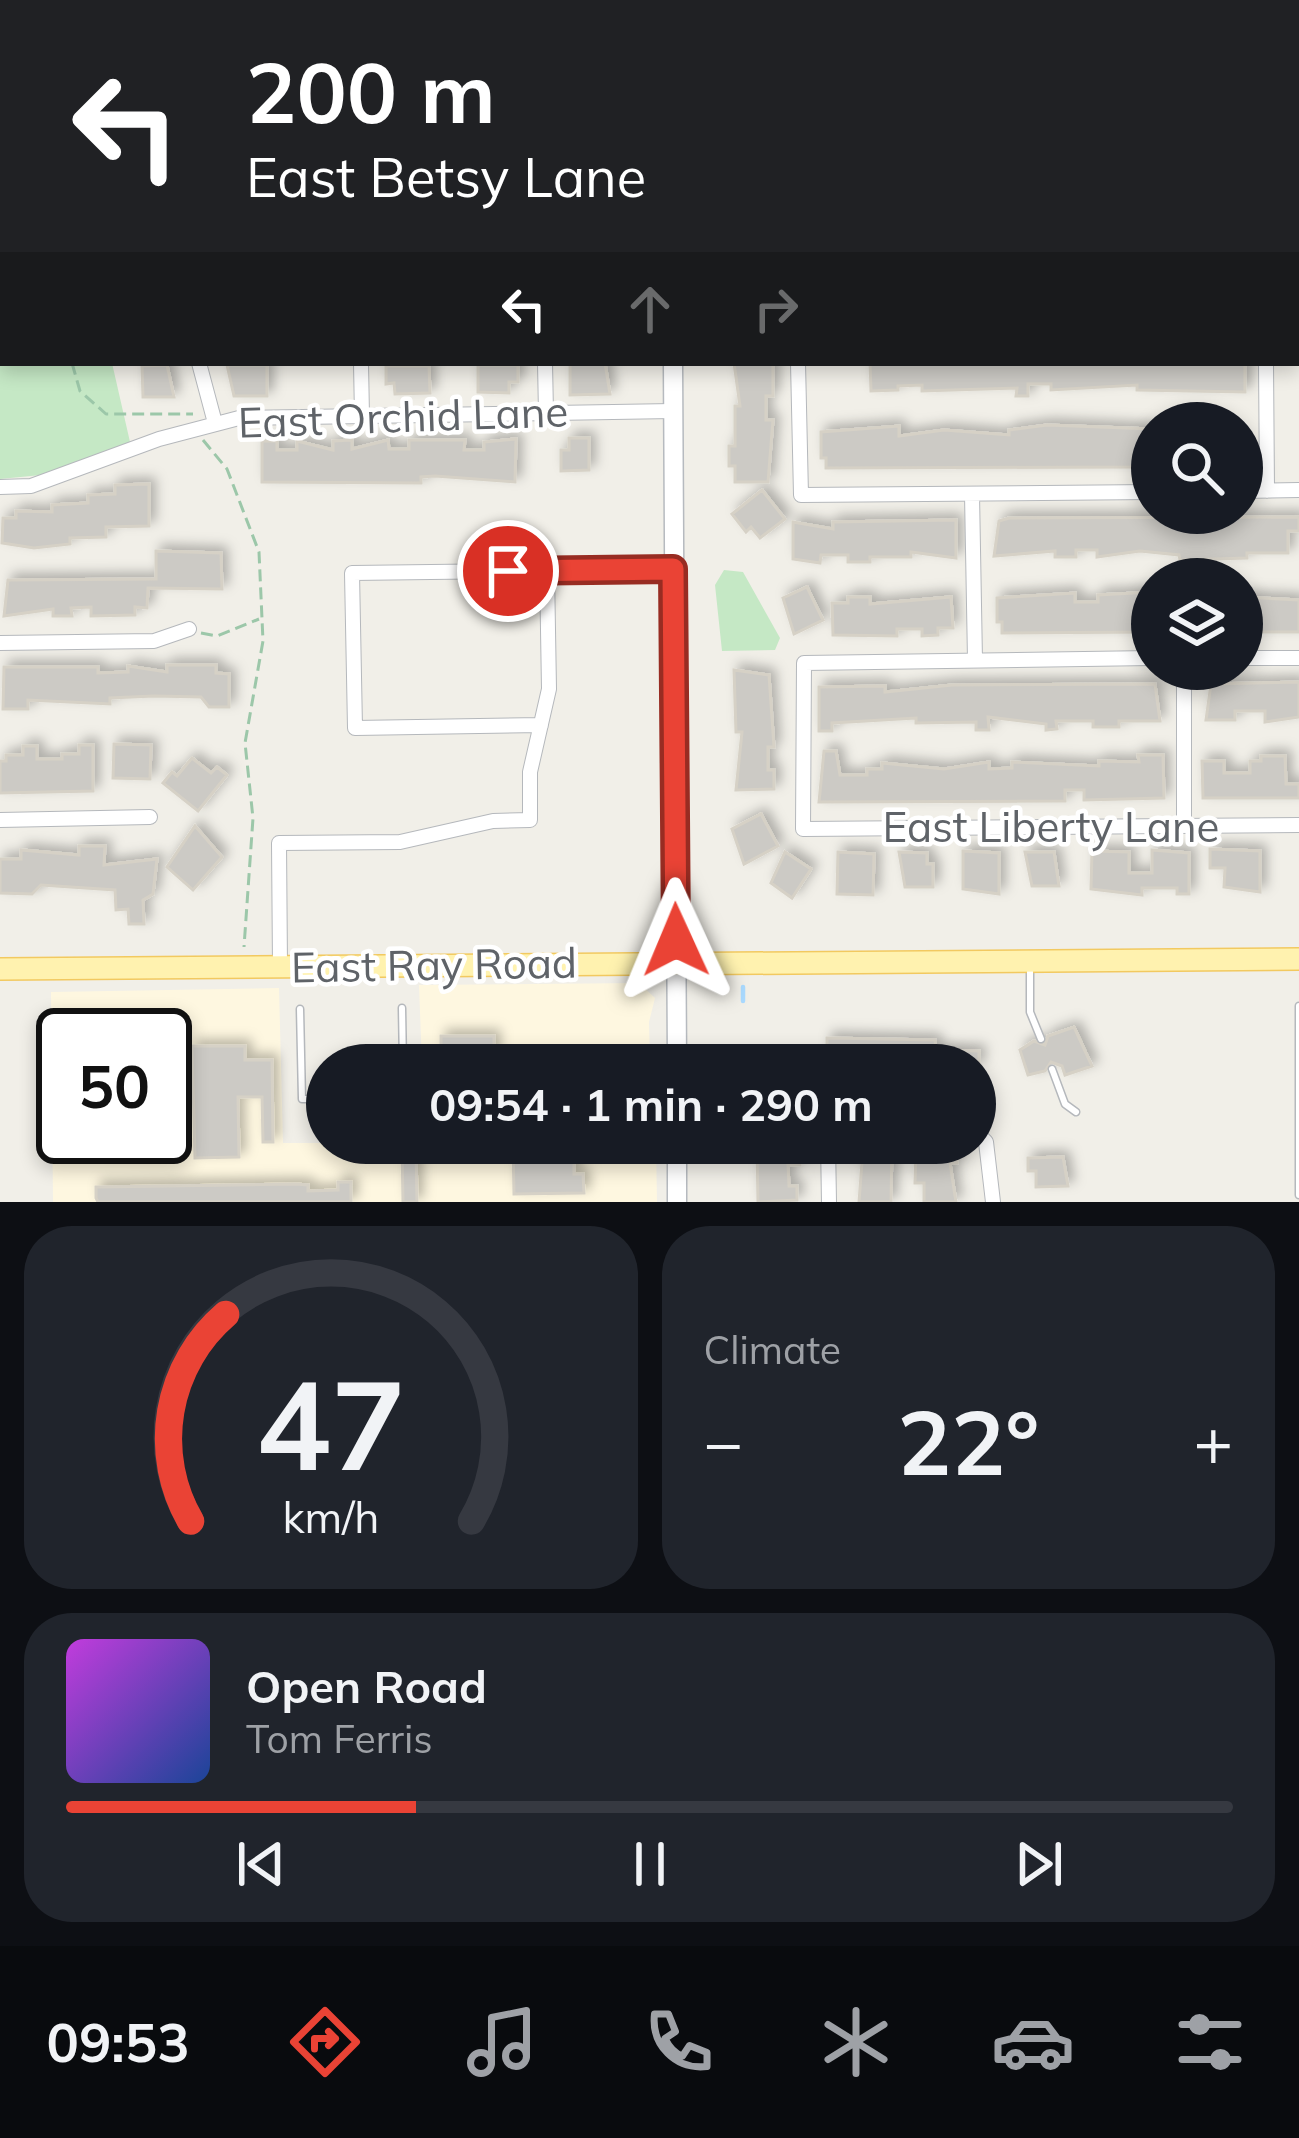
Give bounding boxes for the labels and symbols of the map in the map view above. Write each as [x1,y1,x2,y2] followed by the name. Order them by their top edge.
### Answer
[237,384,569,449] street label: East Orchid Lane
[457,520,559,622] pin
[883,800,1219,853] street label: East Liberty Lane
[613,877,739,1003] position arrow
[291,936,577,993] street label: East Ray Road
[36,1008,192,1164] speed limit sign: 50

